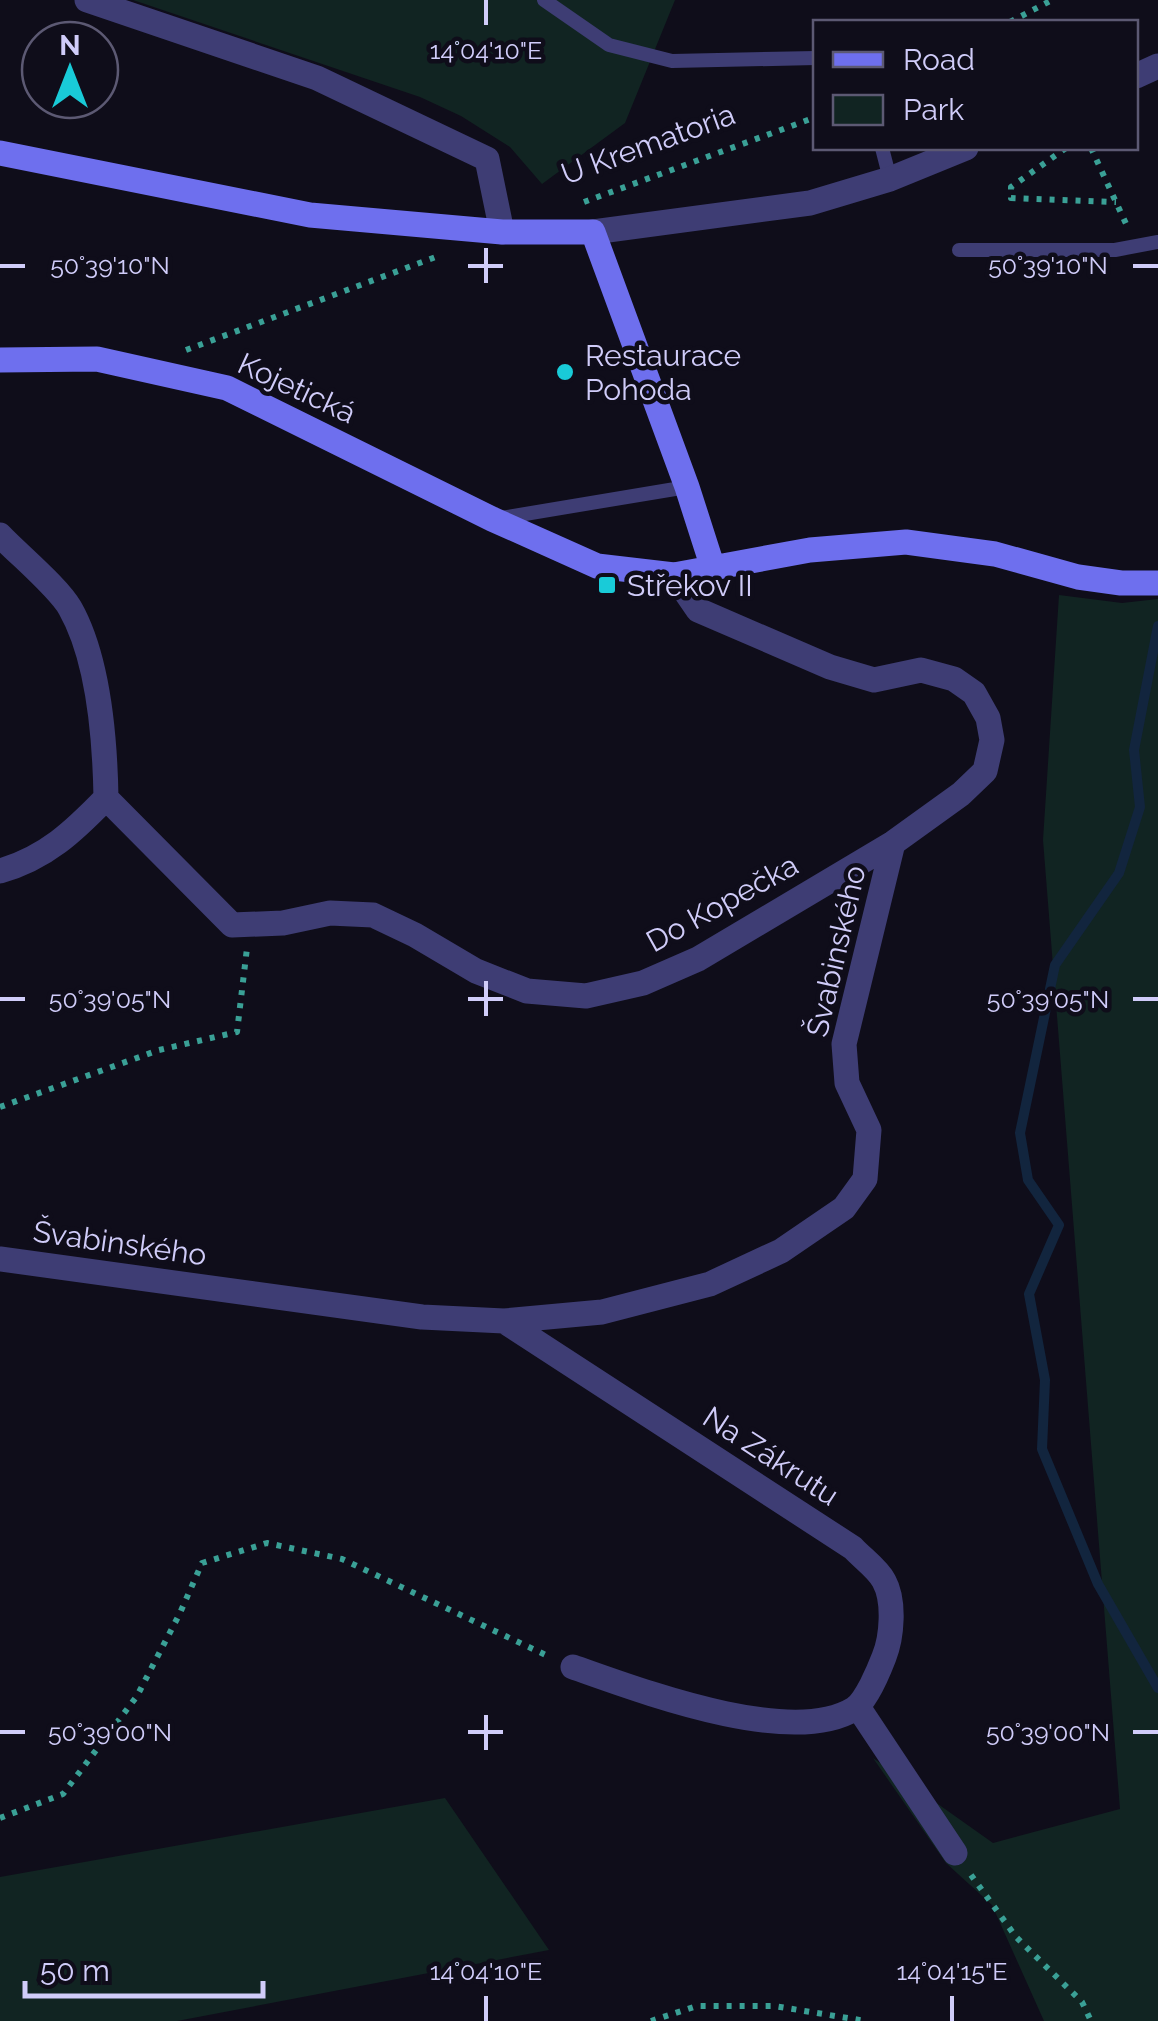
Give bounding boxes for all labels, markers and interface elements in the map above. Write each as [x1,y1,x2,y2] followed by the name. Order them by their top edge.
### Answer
[20,20,120,120] north arrow
[813,20,1138,150] legend
[59,29,81,62] text: N
[430,35,542,65] text: 14°04'10"E
[903,42,975,77] text: Road
[903,92,964,127] text: Park
[556,96,740,192] street label: U Krematoria
[50,250,170,280] text: 50°39'10"N
[988,250,1108,280] text: 50°39'10"N
[585,338,741,407] place label: Restaurace Pohoda
[233,346,361,430] street label: Kojetická
[554,361,576,383] marker: Restaurace Pohoda
[627,568,753,603] place label: Střekov II
[596,574,618,596] marker: Střekov II
[640,847,804,959] street label: Do Kopečka
[798,862,873,1040] street label: Švabinského
[49,984,171,1014] text: 50°39'05"N
[987,984,1109,1014] text: 50°39'05"N
[31,1213,209,1272] street label: Švabinského
[697,1399,845,1513] street label: Na Zákrutu
[48,1717,172,1747] text: 50°39'00"N
[986,1717,1110,1747] text: 50°39'00"N
[25,1936,262,1998] scale bar
[40,1953,110,1988] text: 50 m
[430,1956,542,1986] text: 14°04'10"E
[897,1956,1007,1986] text: 14°04'15"E

